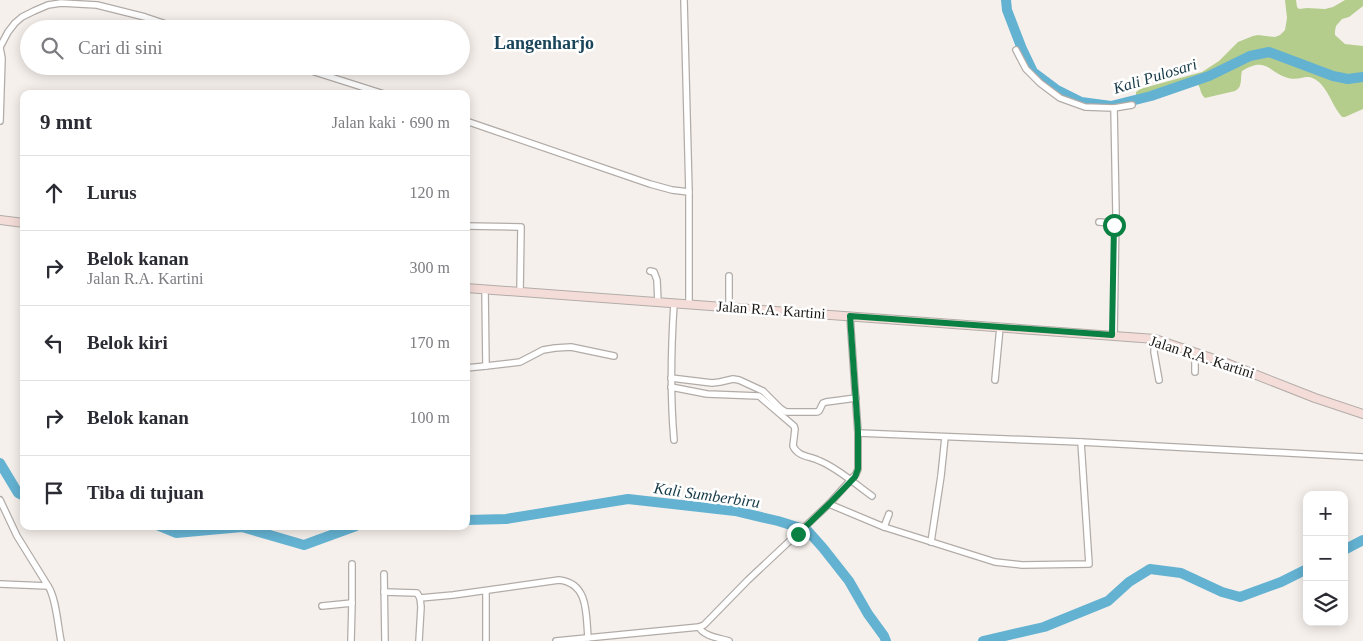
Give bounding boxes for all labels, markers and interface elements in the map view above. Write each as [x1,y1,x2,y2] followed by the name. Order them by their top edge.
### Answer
[20,20,470,75] search box
[494,33,594,53] district label: Langenharjo
[38,34,66,62] icon: search
[78,37,162,58] text: Cari di sini
[1110,55,1199,97] water label: Kali Pulosari
[40,110,92,134] text: 9 mnt
[332,114,450,131] text: Jalan kaki · 690 m
[40,179,68,207] icon: ahead
[87,182,137,203] text: Lurus
[410,184,450,201] text: 120 m
[1103,214,1126,237] route start
[87,248,189,269] text: Belok kanan
[40,254,68,282] icon: right
[410,259,450,276] text: 300 m
[87,270,203,287] text: Jalan R.A. Kartini
[716,298,826,322] street label: Jalan R.A. Kartini
[40,329,68,357] icon: left
[87,332,168,353] text: Belok kiri
[1148,333,1256,381] street label: Jalan R.A. Kartini
[410,334,450,351] text: 170 m
[40,404,68,432] icon: right
[87,407,189,428] text: Belok kanan
[410,409,450,426] text: 100 m
[40,479,68,507] icon: arrive
[652,479,761,511] water label: Kali Sumberbiru
[87,482,204,503] text: Tiba di tujuan
[1303,491,1348,626] map controls
[1303,491,1348,536] button: +
[787,523,810,546] route end
[1303,536,1348,581] button: −
[1303,581,1348,626] button: layers

